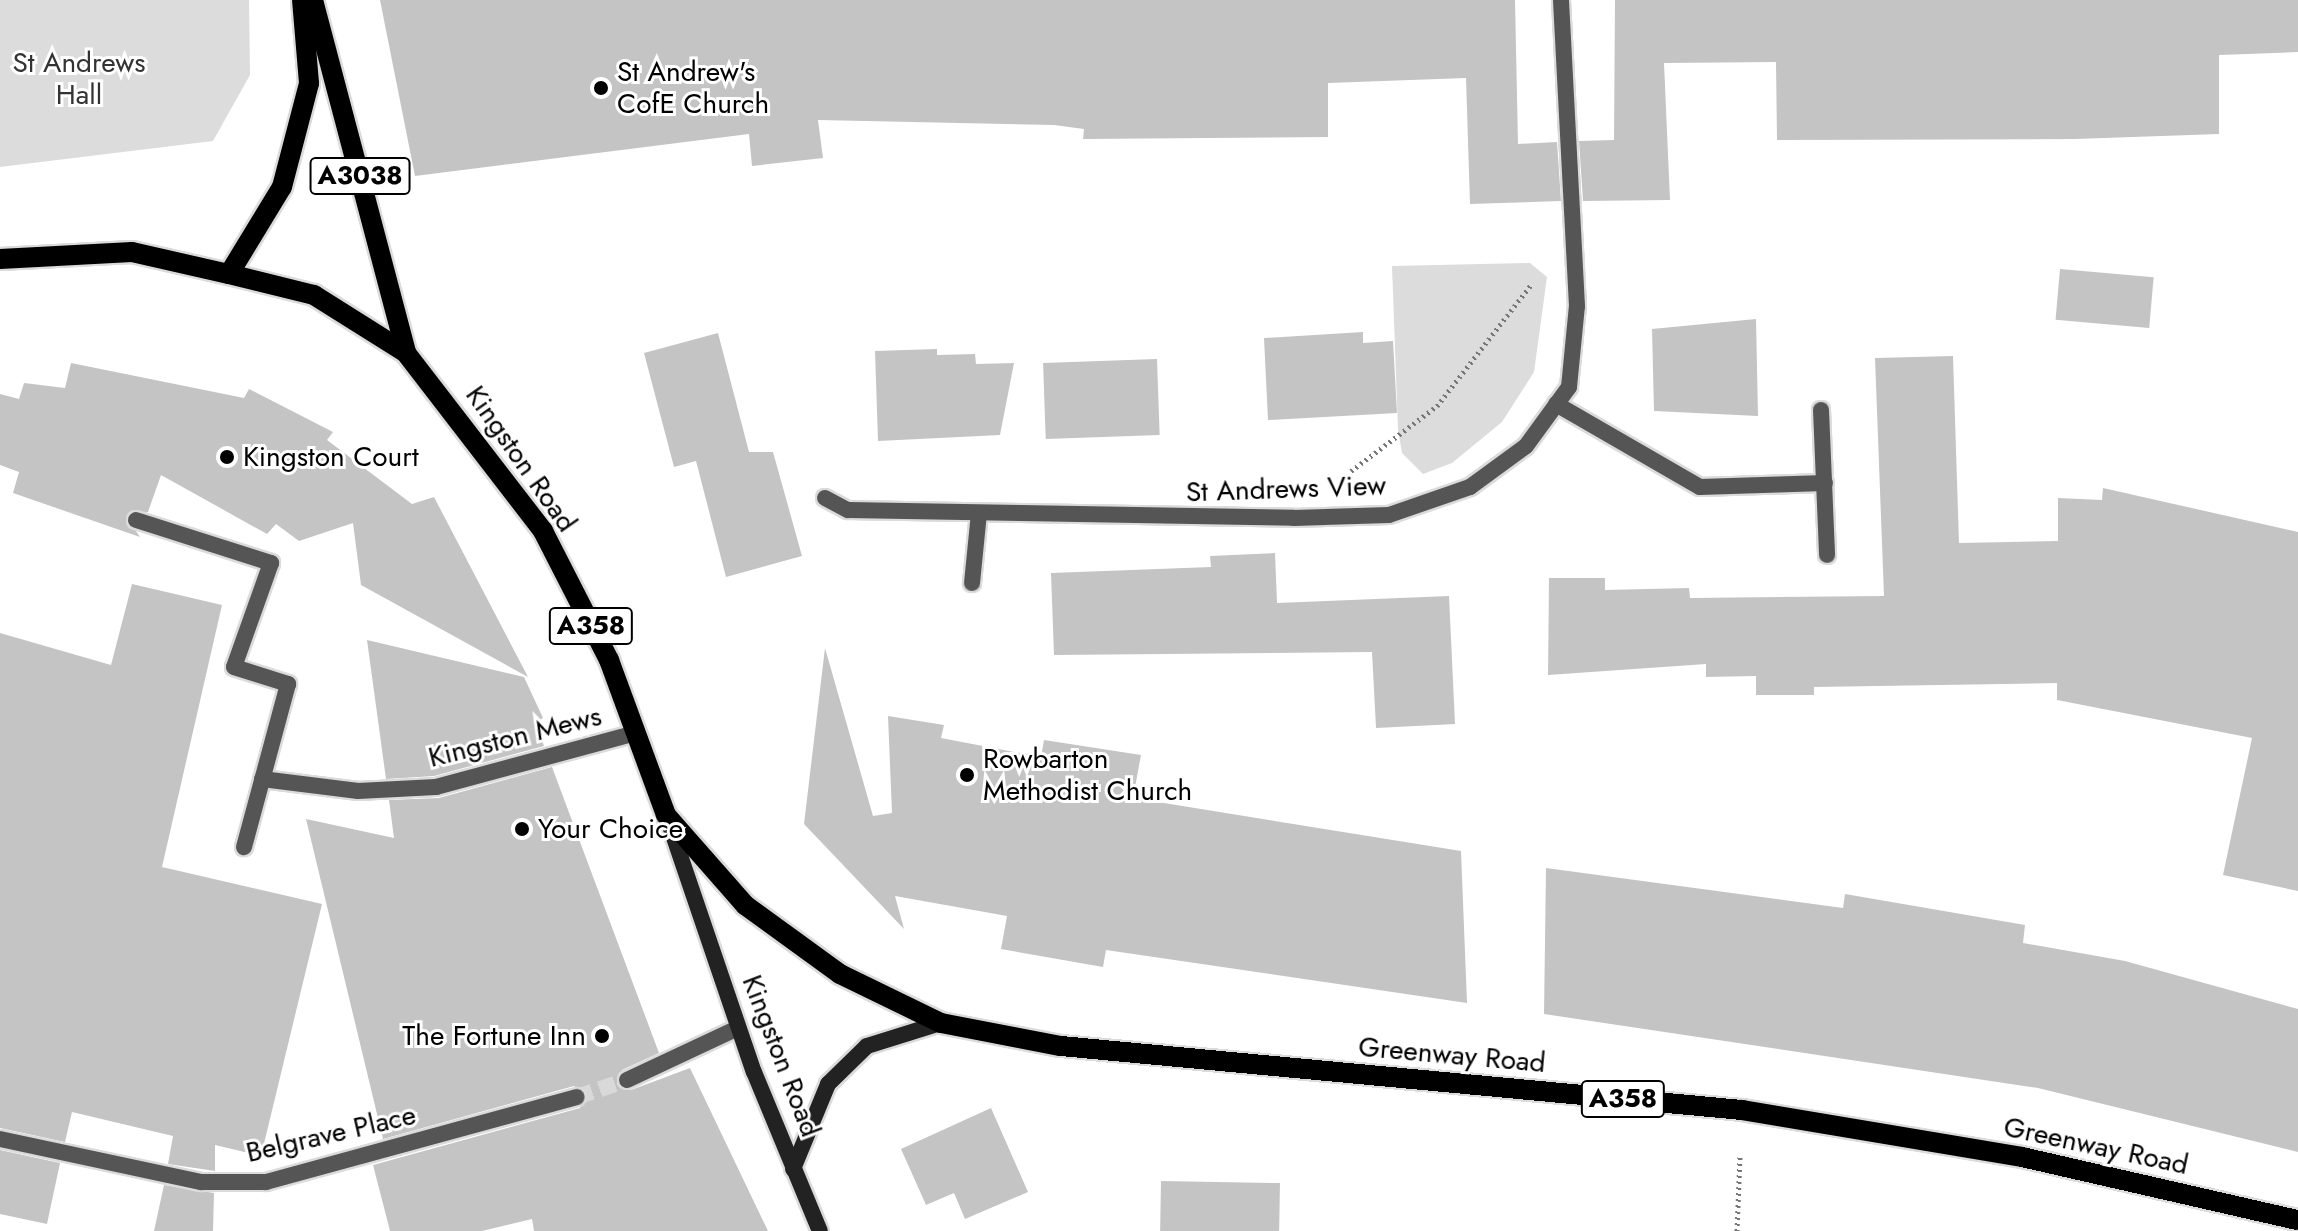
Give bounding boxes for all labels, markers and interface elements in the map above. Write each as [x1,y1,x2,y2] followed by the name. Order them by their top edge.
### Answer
[12,46,146,112] park label: St Andrews Hall
[617,55,769,121] place label: St Andrew's CofE Church
[592,79,610,97] marker: St Andrew's CofE Church
[308,154,412,198] road number: A3038
[458,380,584,538] street label: Kingston Road
[243,440,419,474] place label: Kingston Court
[218,448,236,466] marker: Kingston Court
[1185,469,1387,509] street label: St Andrews View
[547,604,635,648] road number: A358
[425,699,605,775] street label: Kingston Mews
[983,742,1192,808] place label: Rowbarton Methodist Church
[958,766,976,784] marker: Rowbarton Methodist Church
[538,812,683,846] place label: Your Choice
[513,820,531,838] marker: Your Choice
[735,970,827,1142] street label: Kingston Road
[402,1019,586,1053] place label: The Fortune Inn
[593,1027,611,1045] marker: The Fortune Inn
[1357,1030,1547,1080] street label: Greenway Road
[1579,1077,1667,1121] road number: A358
[243,1098,419,1170] street label: Belgrave Place
[2001,1110,2191,1182] street label: Greenway Road

